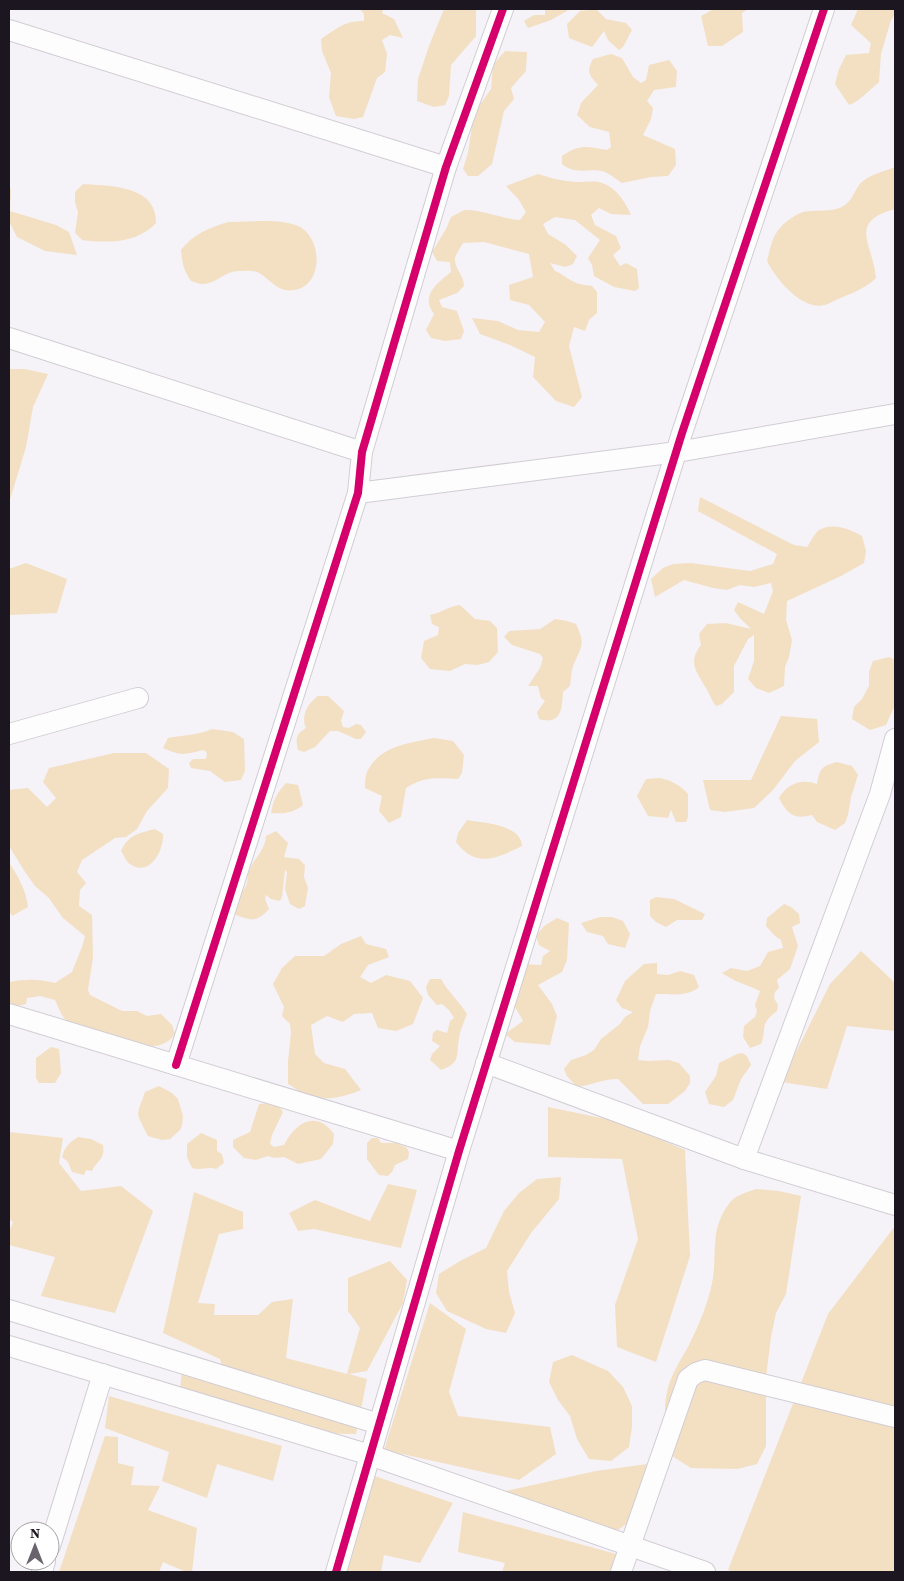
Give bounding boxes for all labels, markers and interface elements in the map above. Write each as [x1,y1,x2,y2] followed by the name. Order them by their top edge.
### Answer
[10,1521,60,1571] north arrow
[30,1523,40,1543] text: N

